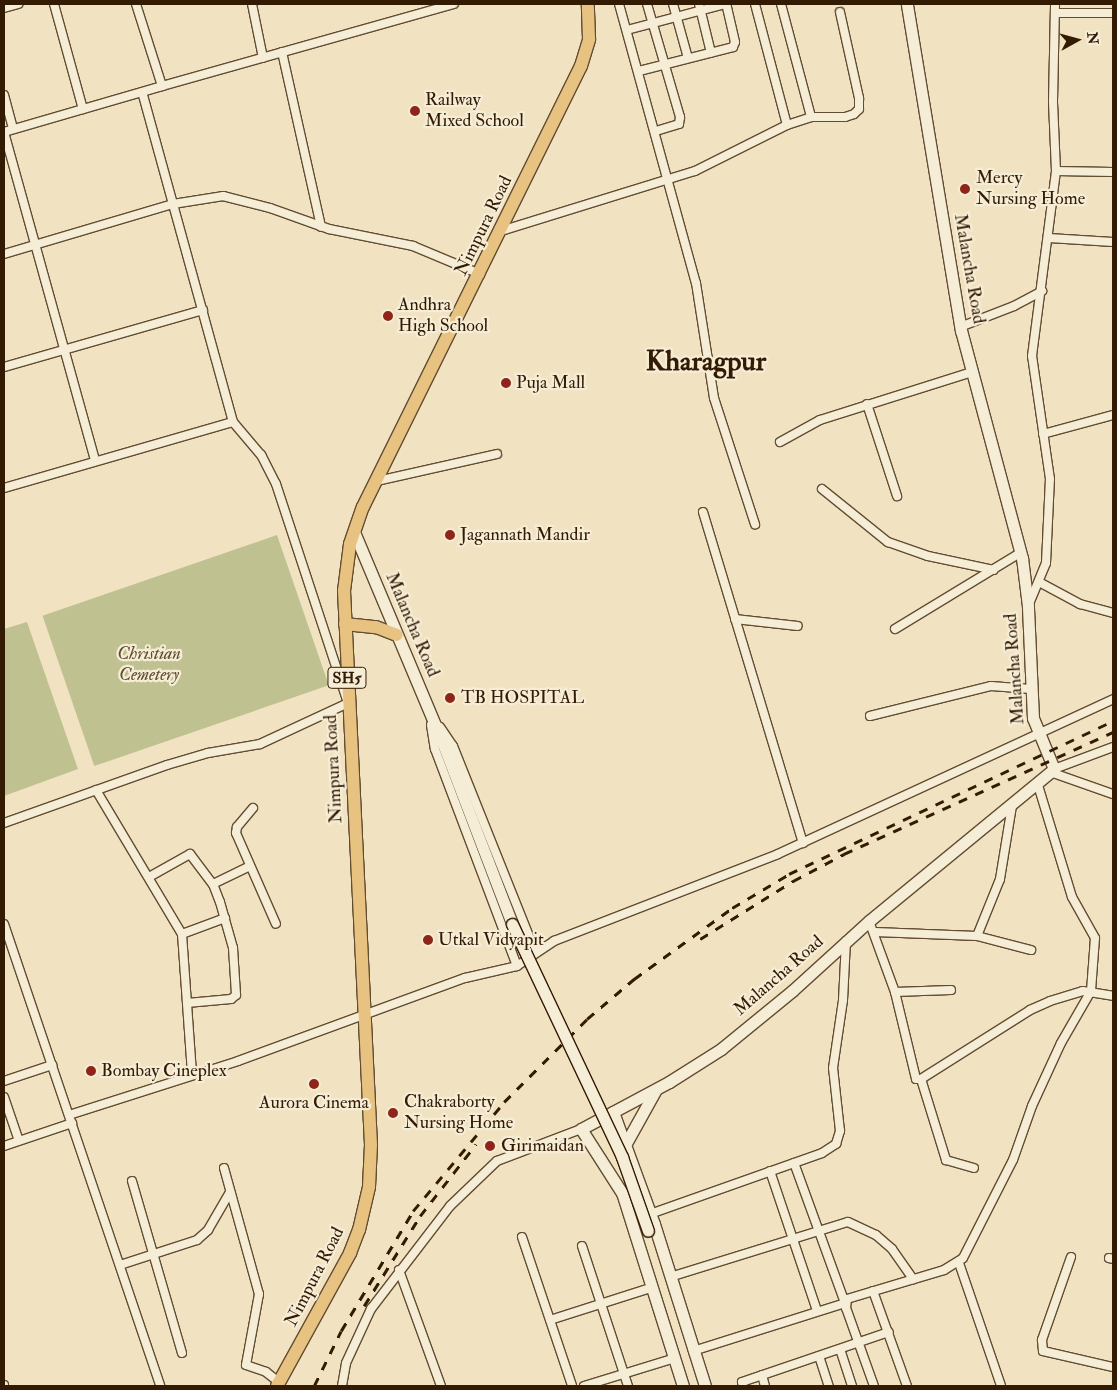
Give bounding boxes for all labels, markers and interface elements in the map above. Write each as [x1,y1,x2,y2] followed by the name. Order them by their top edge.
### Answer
[1052,15,1102,65] north arrow
[1083,31,1102,45] text: N
[425,90,524,132] place label: Railway Mixed School
[409,105,421,117] marker: Railway Mixed School
[976,168,1085,210] place label: Mercy Nursing Home
[450,172,518,280] street label: Nimpura Road
[958,182,972,196] marker: Mercy Nursing Home
[949,212,989,326] street label: Malancha Road
[398,295,488,338] place label: Andhra High School
[382,310,394,322] marker: Andhra High School
[646,345,766,379] district label: Kharagpur
[516,372,585,394] place label: Puja Mall
[500,377,512,389] marker: Puja Mall
[460,524,590,546] place label: Jagannath Mandir
[444,529,456,541] marker: Jagannath Mandir
[380,569,444,681] street label: Malancha Road
[1000,613,1030,725] street label: Malancha Road
[117,644,181,686] park label: Christian Cemetery
[327,664,367,691] road number: SH5
[461,687,584,709] place label: TB HOSPITAL
[443,691,457,705] marker: TB HOSPITAL
[320,714,348,824] street label: Nimpura Road
[438,929,544,951] place label: Utkal Vidyapit
[730,931,828,1021] street label: Malancha Road
[422,934,434,946] marker: Utkal Vidyapit
[101,1060,227,1082] place label: Bombay Cineplex
[85,1065,97,1077] marker: Bombay Cineplex
[308,1078,320,1090] marker: Aurora Cinema
[259,1092,369,1114] place label: Aurora Cinema
[404,1092,513,1134] place label: Chakraborty Nursing Home
[386,1106,400,1120] marker: Chakraborty Nursing Home
[501,1135,584,1157] place label: Girimaidan
[483,1139,497,1153] marker: Girimaidan
[281,1224,349,1330] street label: Nimpura Road

